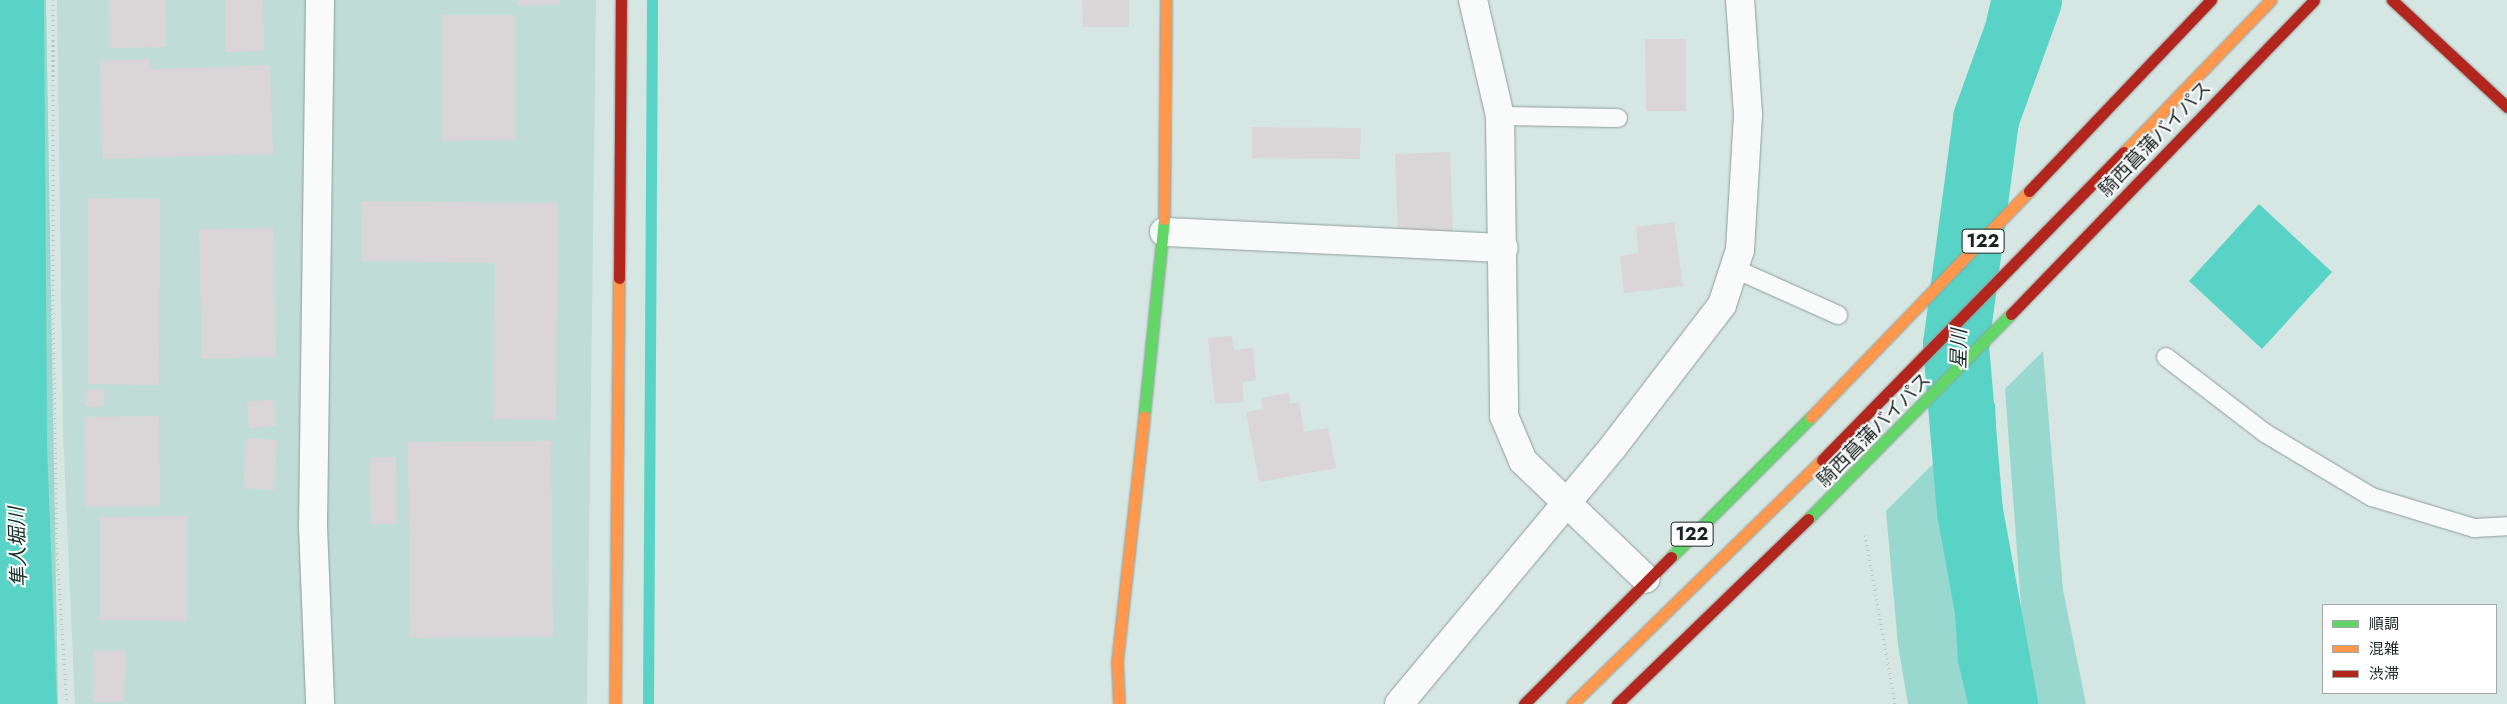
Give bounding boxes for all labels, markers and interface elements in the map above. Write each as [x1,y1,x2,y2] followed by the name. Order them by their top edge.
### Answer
[2094,76,2216,202] street label: 騎西菖蒲バイパス
[1960,226,2006,256] road number: 122
[1947,329,1971,369] water label: 星川
[1812,368,1936,492] street label: 騎西菖蒲バイパス
[5,507,31,587] water label: 隼人堀川
[1670,518,1714,550] road number: 122
[2322,604,2497,694] legend
[2369,613,2399,635] text: 順調
[2369,638,2399,660] text: 混雑
[2369,663,2399,685] text: 渋滞

